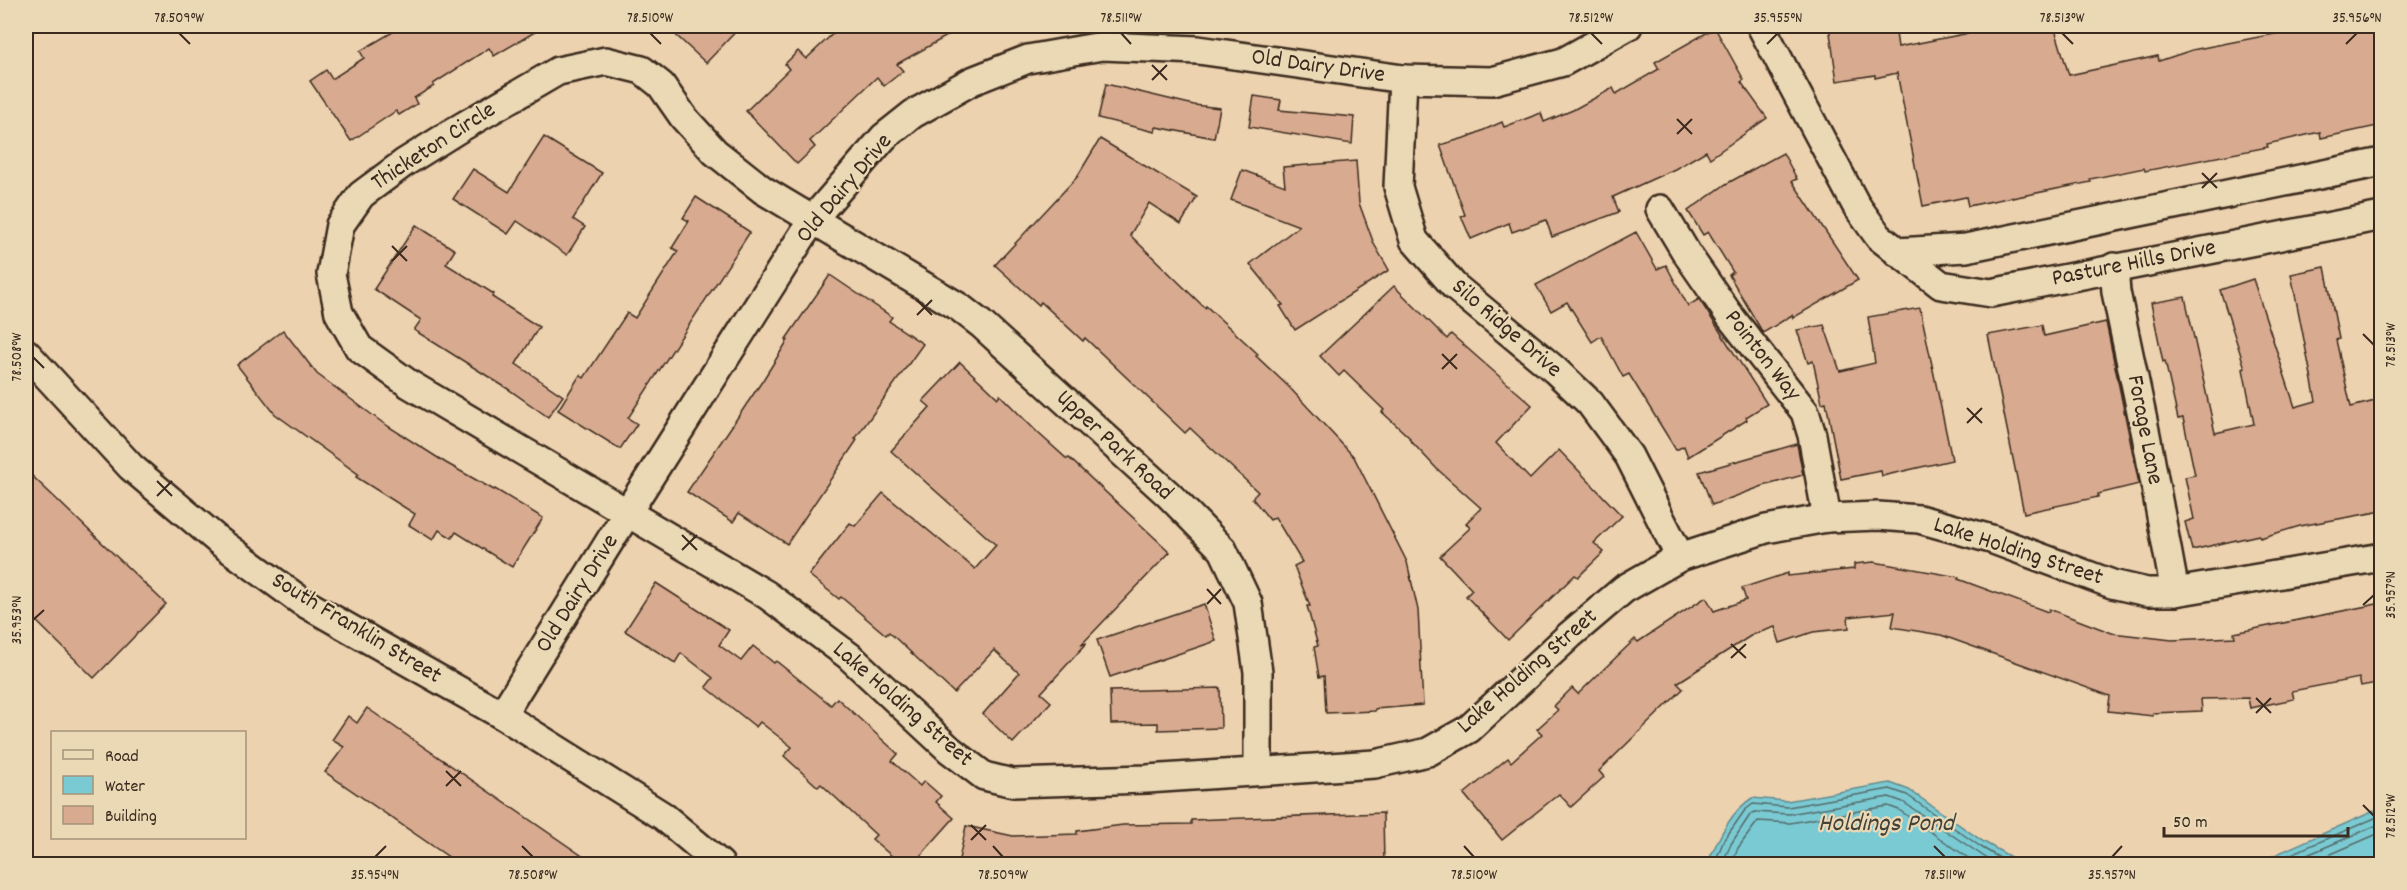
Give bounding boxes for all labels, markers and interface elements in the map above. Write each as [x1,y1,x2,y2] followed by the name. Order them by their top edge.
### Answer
[154,8,204,30] text: 78.509°W
[627,8,673,30] text: 78.510°W
[1100,8,1142,30] text: 78.511°W
[1569,8,1614,30] text: 78.512°W
[1753,8,1803,30] text: 35.955°N
[2040,8,2085,30] text: 78.513°W
[2332,8,2382,30] text: 35.956°N
[1249,41,1387,93] street label: Old Dairy Drive
[365,94,503,200] street label: Thicketon Circle
[789,127,901,251] street label: Old Dairy Drive
[2049,231,2219,297] street label: Pasture Hills Drive
[1443,271,1569,387] street label: Silo Ridge Drive
[1715,303,1809,410] street label: Pointon Way
[2381,322,2403,367] text: 78.513°W
[7,332,29,381] text: 78.508°W
[2117,372,2171,488] street label: Forage Lane
[1048,382,1180,510] street label: Upper Park Road
[1929,509,2107,596] street label: Lake Holding Street
[528,528,628,660] street label: Old Dairy Drive
[264,565,448,694] street label: South Franklin Street
[2381,571,2403,619] text: 35.957°N
[7,596,29,644] text: 35.953°N
[1450,601,1606,743] street label: Lake Holding Street
[824,634,980,776] street label: Lake Holding Street
[51,731,246,839] legend
[105,745,139,770] text: Road
[105,775,145,800] text: Water
[2381,793,2403,838] text: 78.512°W
[2164,800,2348,838] scale bar
[105,805,157,830] text: Building
[1818,806,1957,843] water label: Holdings Pond
[2173,811,2208,836] text: 50 m
[351,865,399,887] text: 35.954°N
[509,865,558,887] text: 78.508°W
[978,865,1028,887] text: 78.509°W
[1451,865,1497,887] text: 78.510°W
[1924,865,1966,887] text: 78.511°W
[2088,865,2136,887] text: 35.957°N

